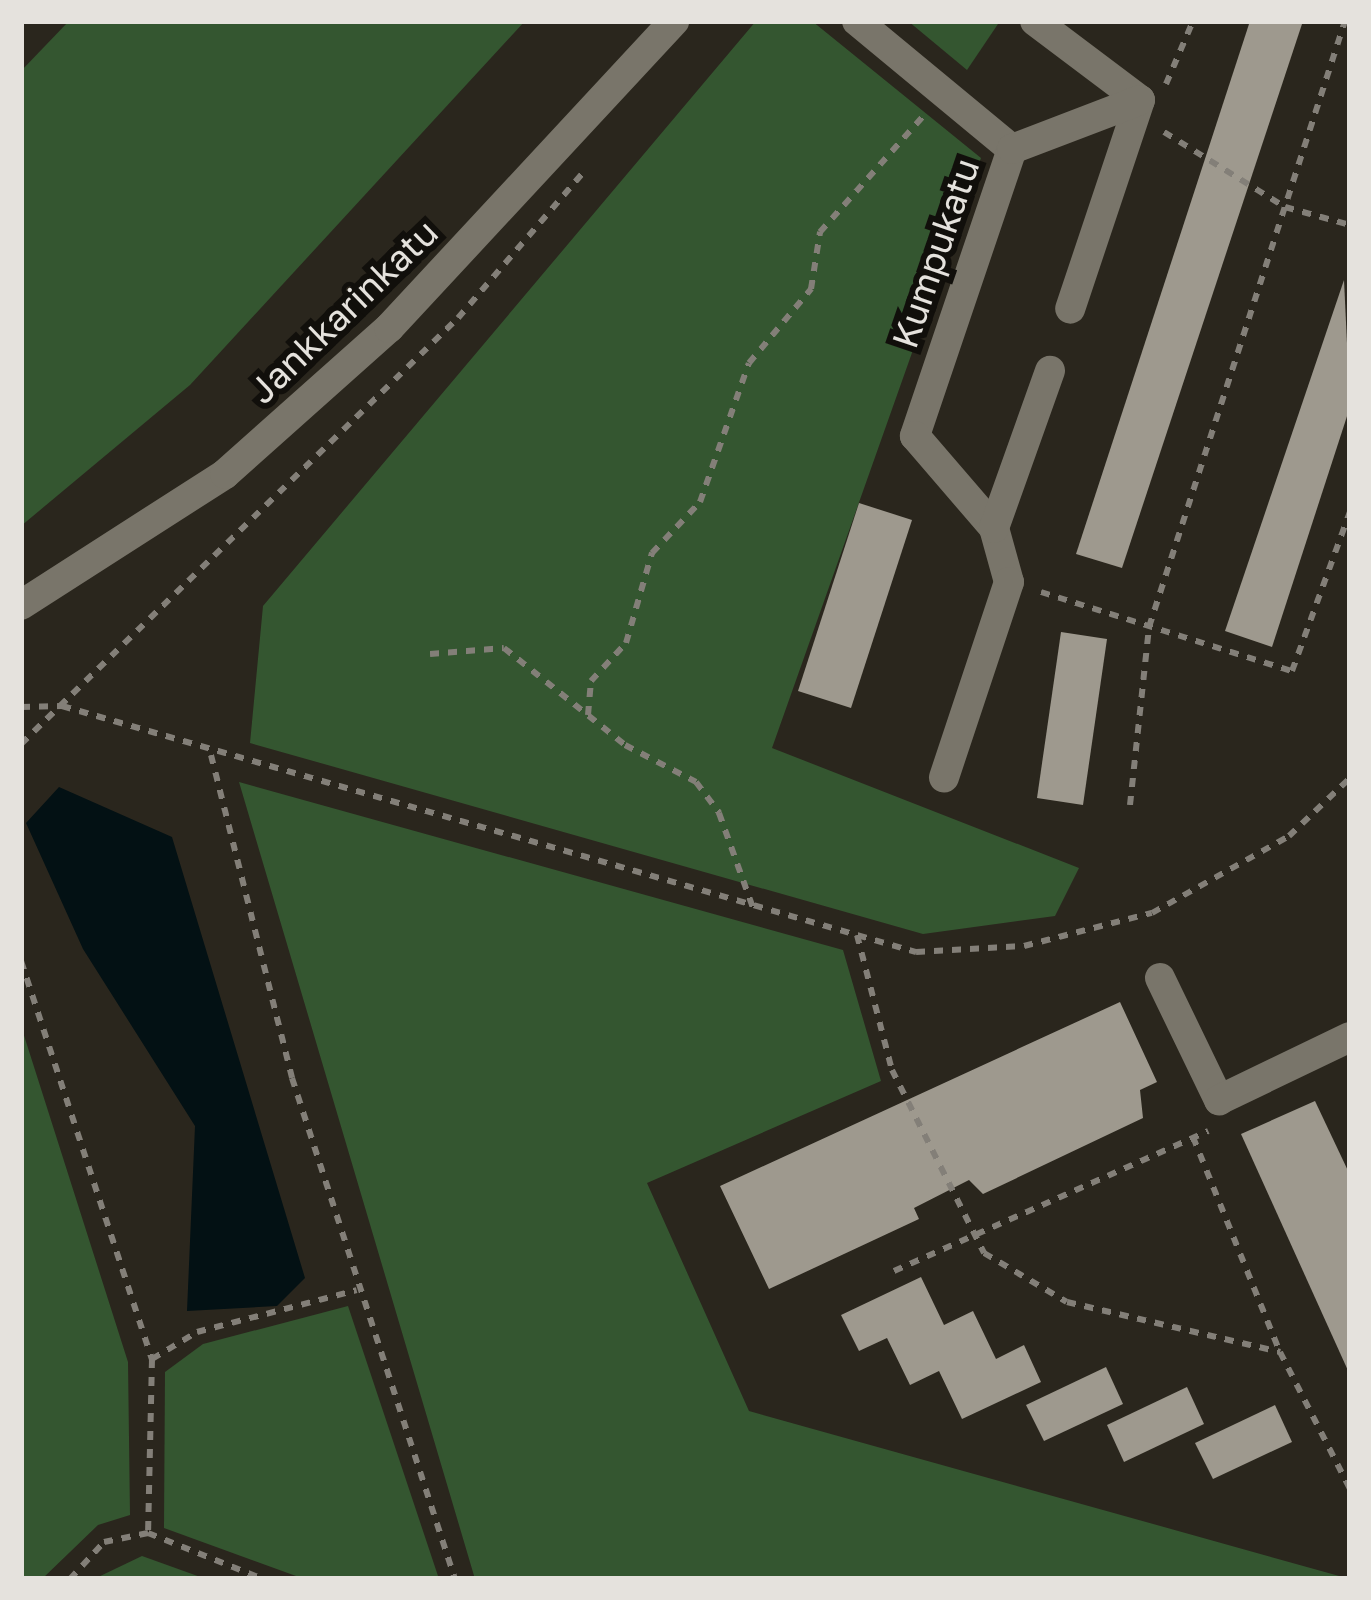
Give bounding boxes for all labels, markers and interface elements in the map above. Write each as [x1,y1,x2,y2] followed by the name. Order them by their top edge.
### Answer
[882,152,988,354] street label: Kumpukatu
[240,210,446,412] street label: Jankkarinkatu

